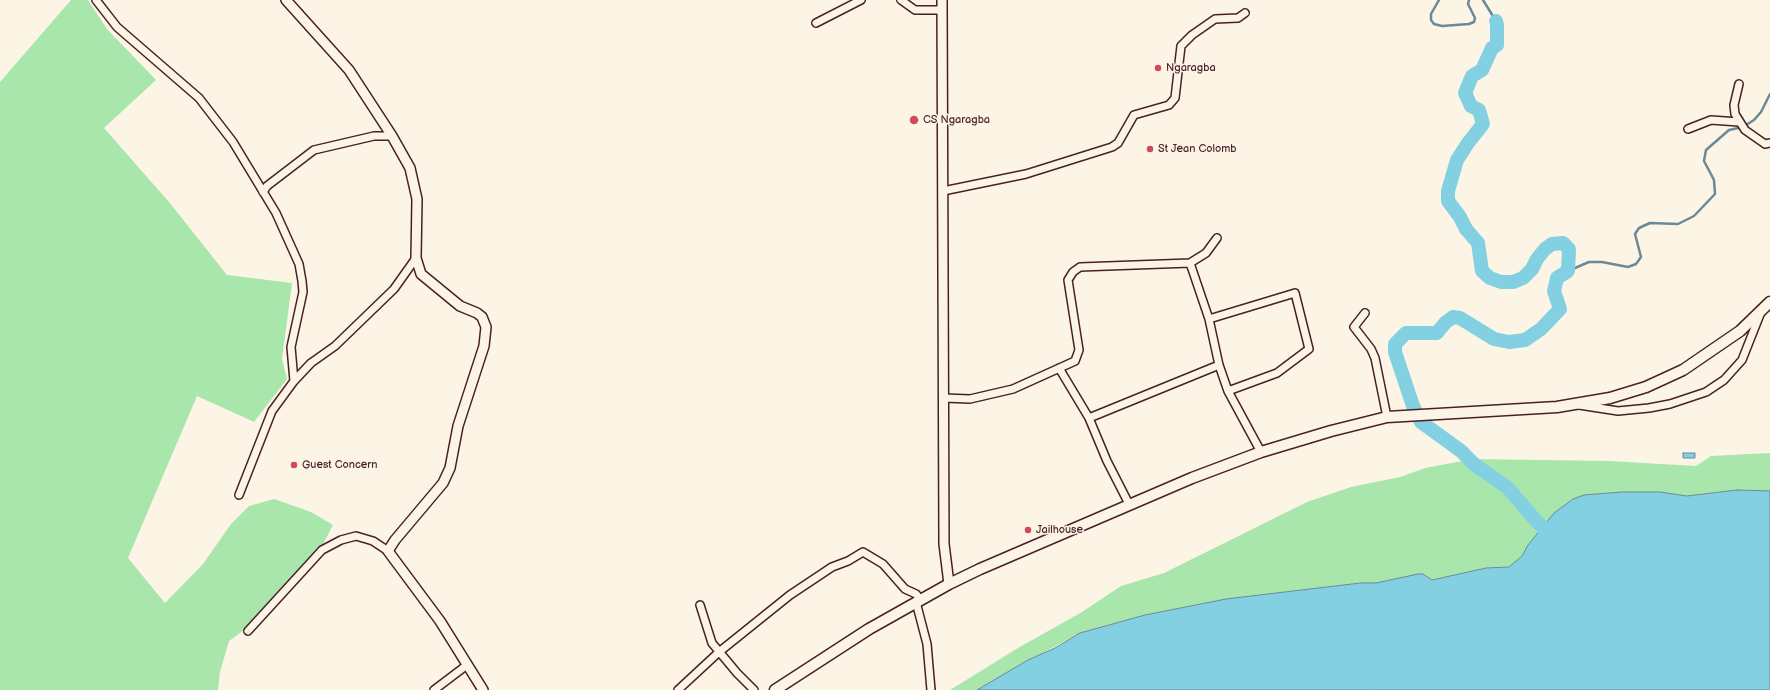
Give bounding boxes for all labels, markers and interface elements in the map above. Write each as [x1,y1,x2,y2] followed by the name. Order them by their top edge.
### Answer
[1166,61,1216,75] place label: Ngaragba
[1153,63,1163,73] marker: Ngaragba
[923,113,990,127] place label: CS Ngaragba
[908,114,920,126] marker: CS Ngaragba
[1158,142,1237,156] place label: St Jean Colomb
[1145,144,1155,154] marker: St Jean Colomb
[302,458,378,472] place label: Guest Concern
[289,460,299,470] marker: Guest Concern
[1036,523,1083,537] place label: Jailhouse
[1023,525,1033,535] marker: Jailhouse

